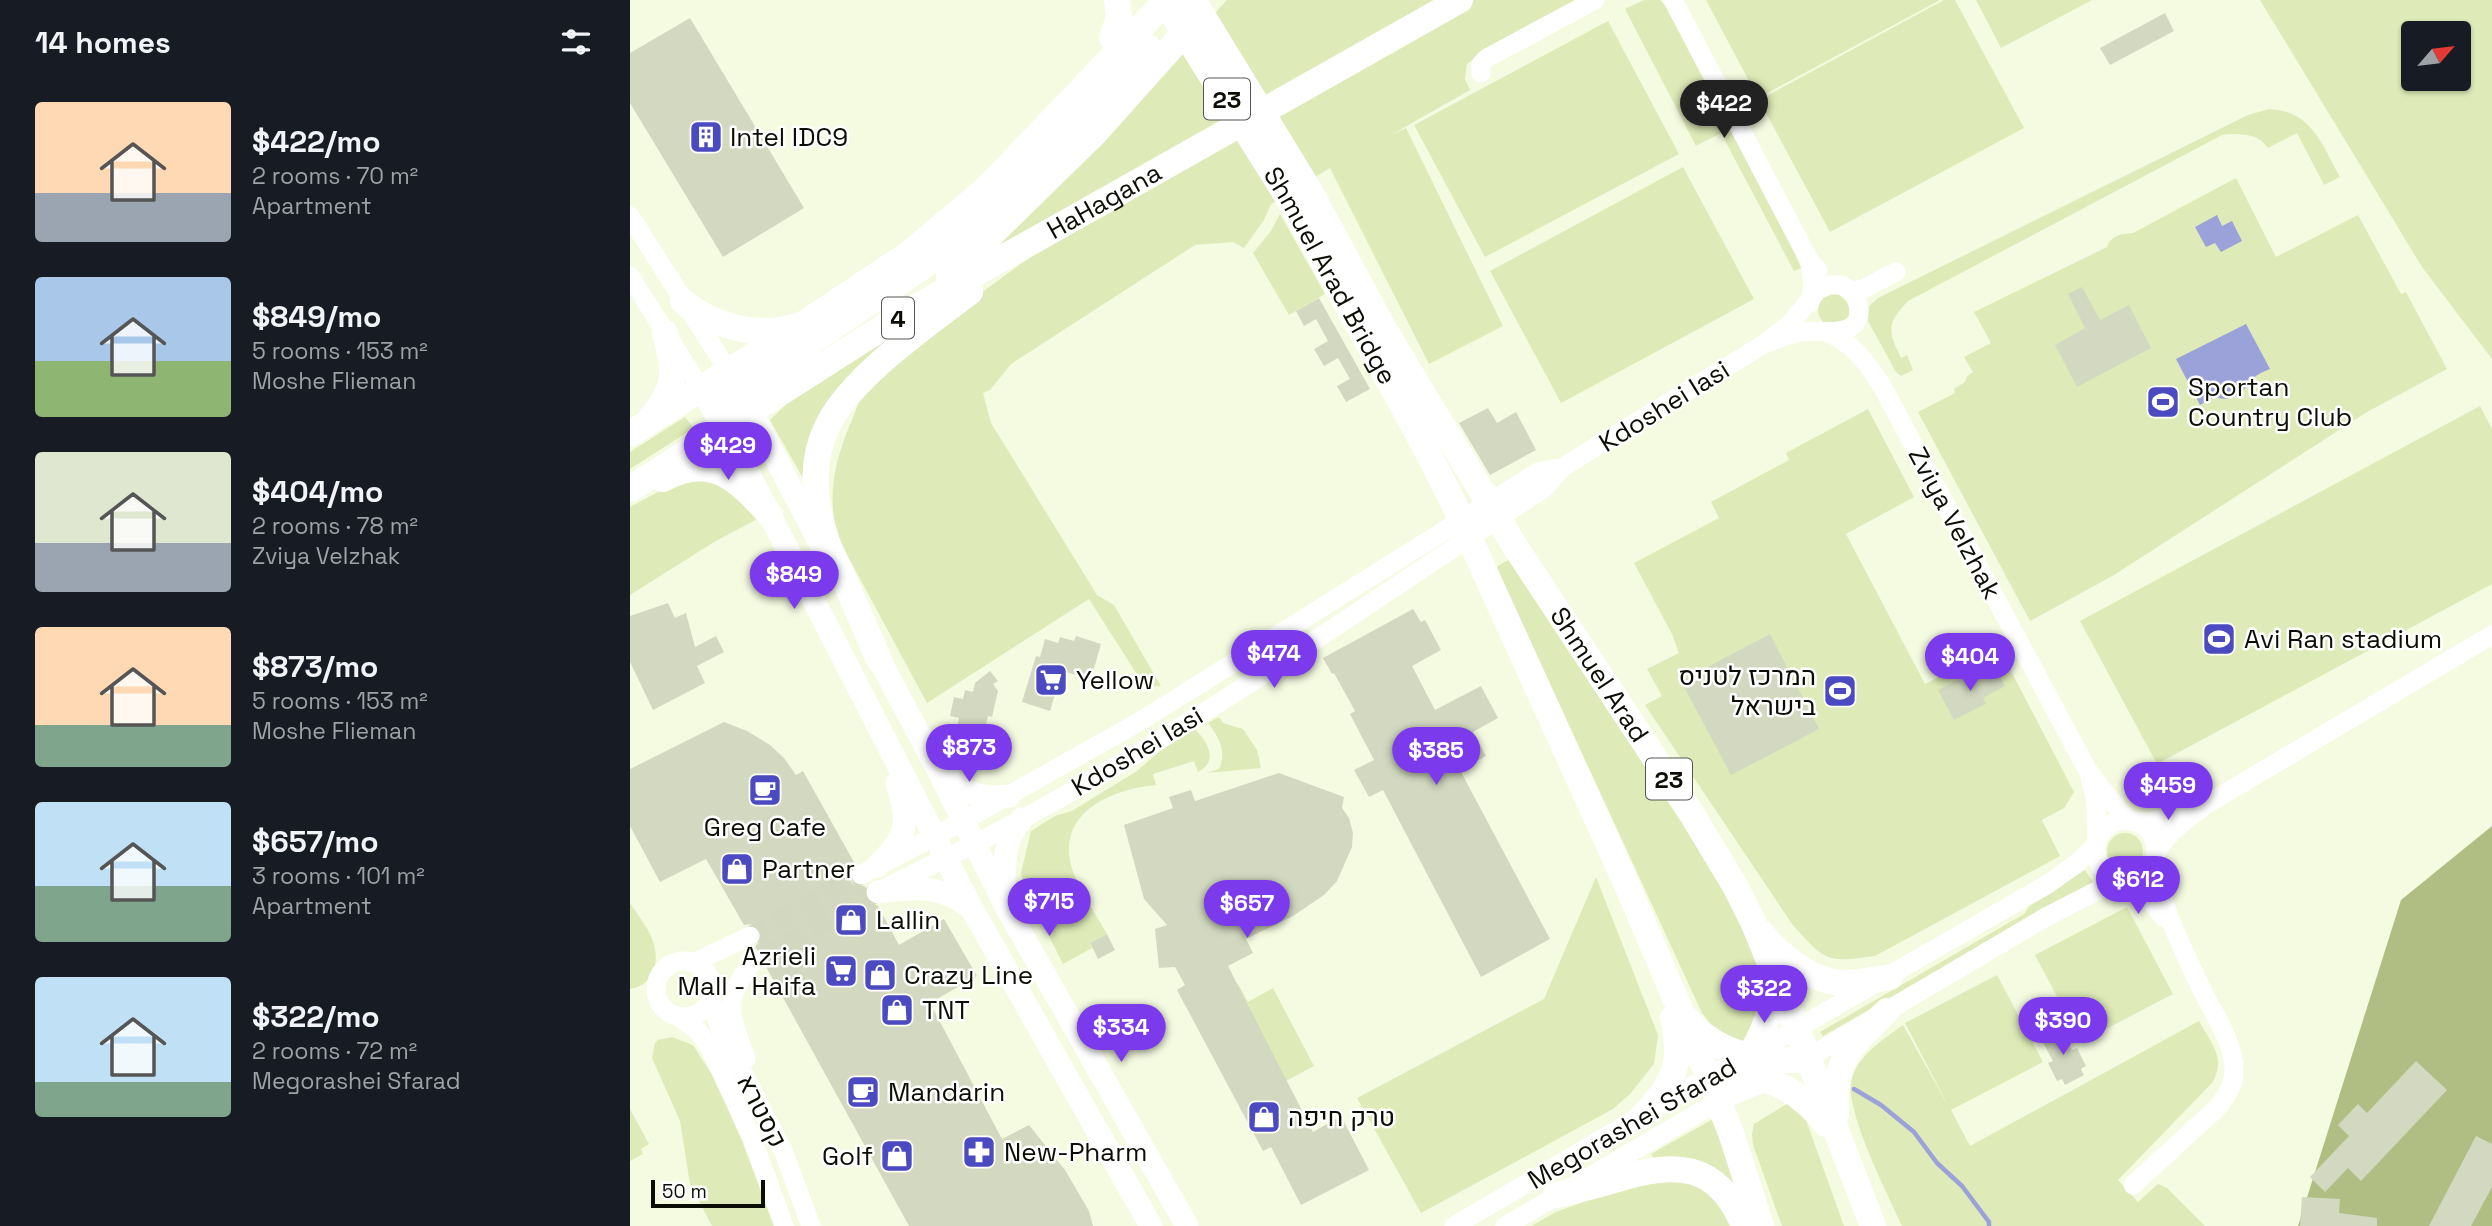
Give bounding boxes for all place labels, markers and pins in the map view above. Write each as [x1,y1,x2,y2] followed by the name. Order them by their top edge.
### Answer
[1683,80,1765,140] pin: $422
[687,118,725,156] building icon: Intel IDC9
[730,120,848,154] place label: Intel IDC9
[2188,370,2352,434] place label: Sportan Country Club
[2144,383,2182,421] sports icon: Sportan Country Club
[687,422,769,482] pin: $429
[753,552,835,611] pin: $849
[2200,620,2238,658] sports icon: Avi Ran stadium
[2244,622,2442,656] place label: Avi Ran stadium
[1233,630,1315,690] pin: $474
[1929,634,2011,693] pin: $404
[1678,659,1816,723] place label: המרכז לטניס בישראל
[1032,661,1070,699] supermarket icon: Yellow
[1076,663,1154,697] place label: Yellow
[1821,672,1859,710] sports icon: המרכז לטניס בישראל
[928,724,1010,784] pin: $873
[1395,728,1477,787] pin: $385
[2127,762,2209,822] pin: $459
[746,771,784,809] cafe icon: Greg Cafe
[704,810,826,844] place label: Greg Cafe
[718,850,756,888] shop icon: Partner
[762,852,855,886] place label: Partner
[2097,856,2179,916] pin: $612
[1008,878,1090,938] pin: $715
[1206,880,1288,940] pin: $657
[832,901,870,939] shop icon: Lallin
[876,903,940,937] place label: Lallin
[678,939,816,1003] place label: Azrieli Mall - Haifa
[822,952,860,990] supermarket icon: Azrieli Mall - Haifa
[861,956,899,994] shop icon: Crazy Line
[904,958,1033,992] place label: Crazy Line
[1723,965,1805,1025] pin: $322
[878,991,916,1029] shop icon: TNT
[922,993,970,1027] place label: TNT
[2022,998,2104,1057] pin: $390
[1080,1004,1162,1064] pin: $334
[844,1073,882,1111] cafe icon: Mandarin
[888,1075,1005,1109] place label: Mandarin
[1245,1098,1283,1136] shop icon: טרק חיפה
[1288,1100,1395,1134] place label: טרק חיפה
[960,1133,998,1171] pharmacy icon: New-Pharm
[1004,1135,1147,1169] place label: New-Pharm
[878,1137,916,1175] shop icon: Golf
[822,1139,873,1173] place label: Golf

